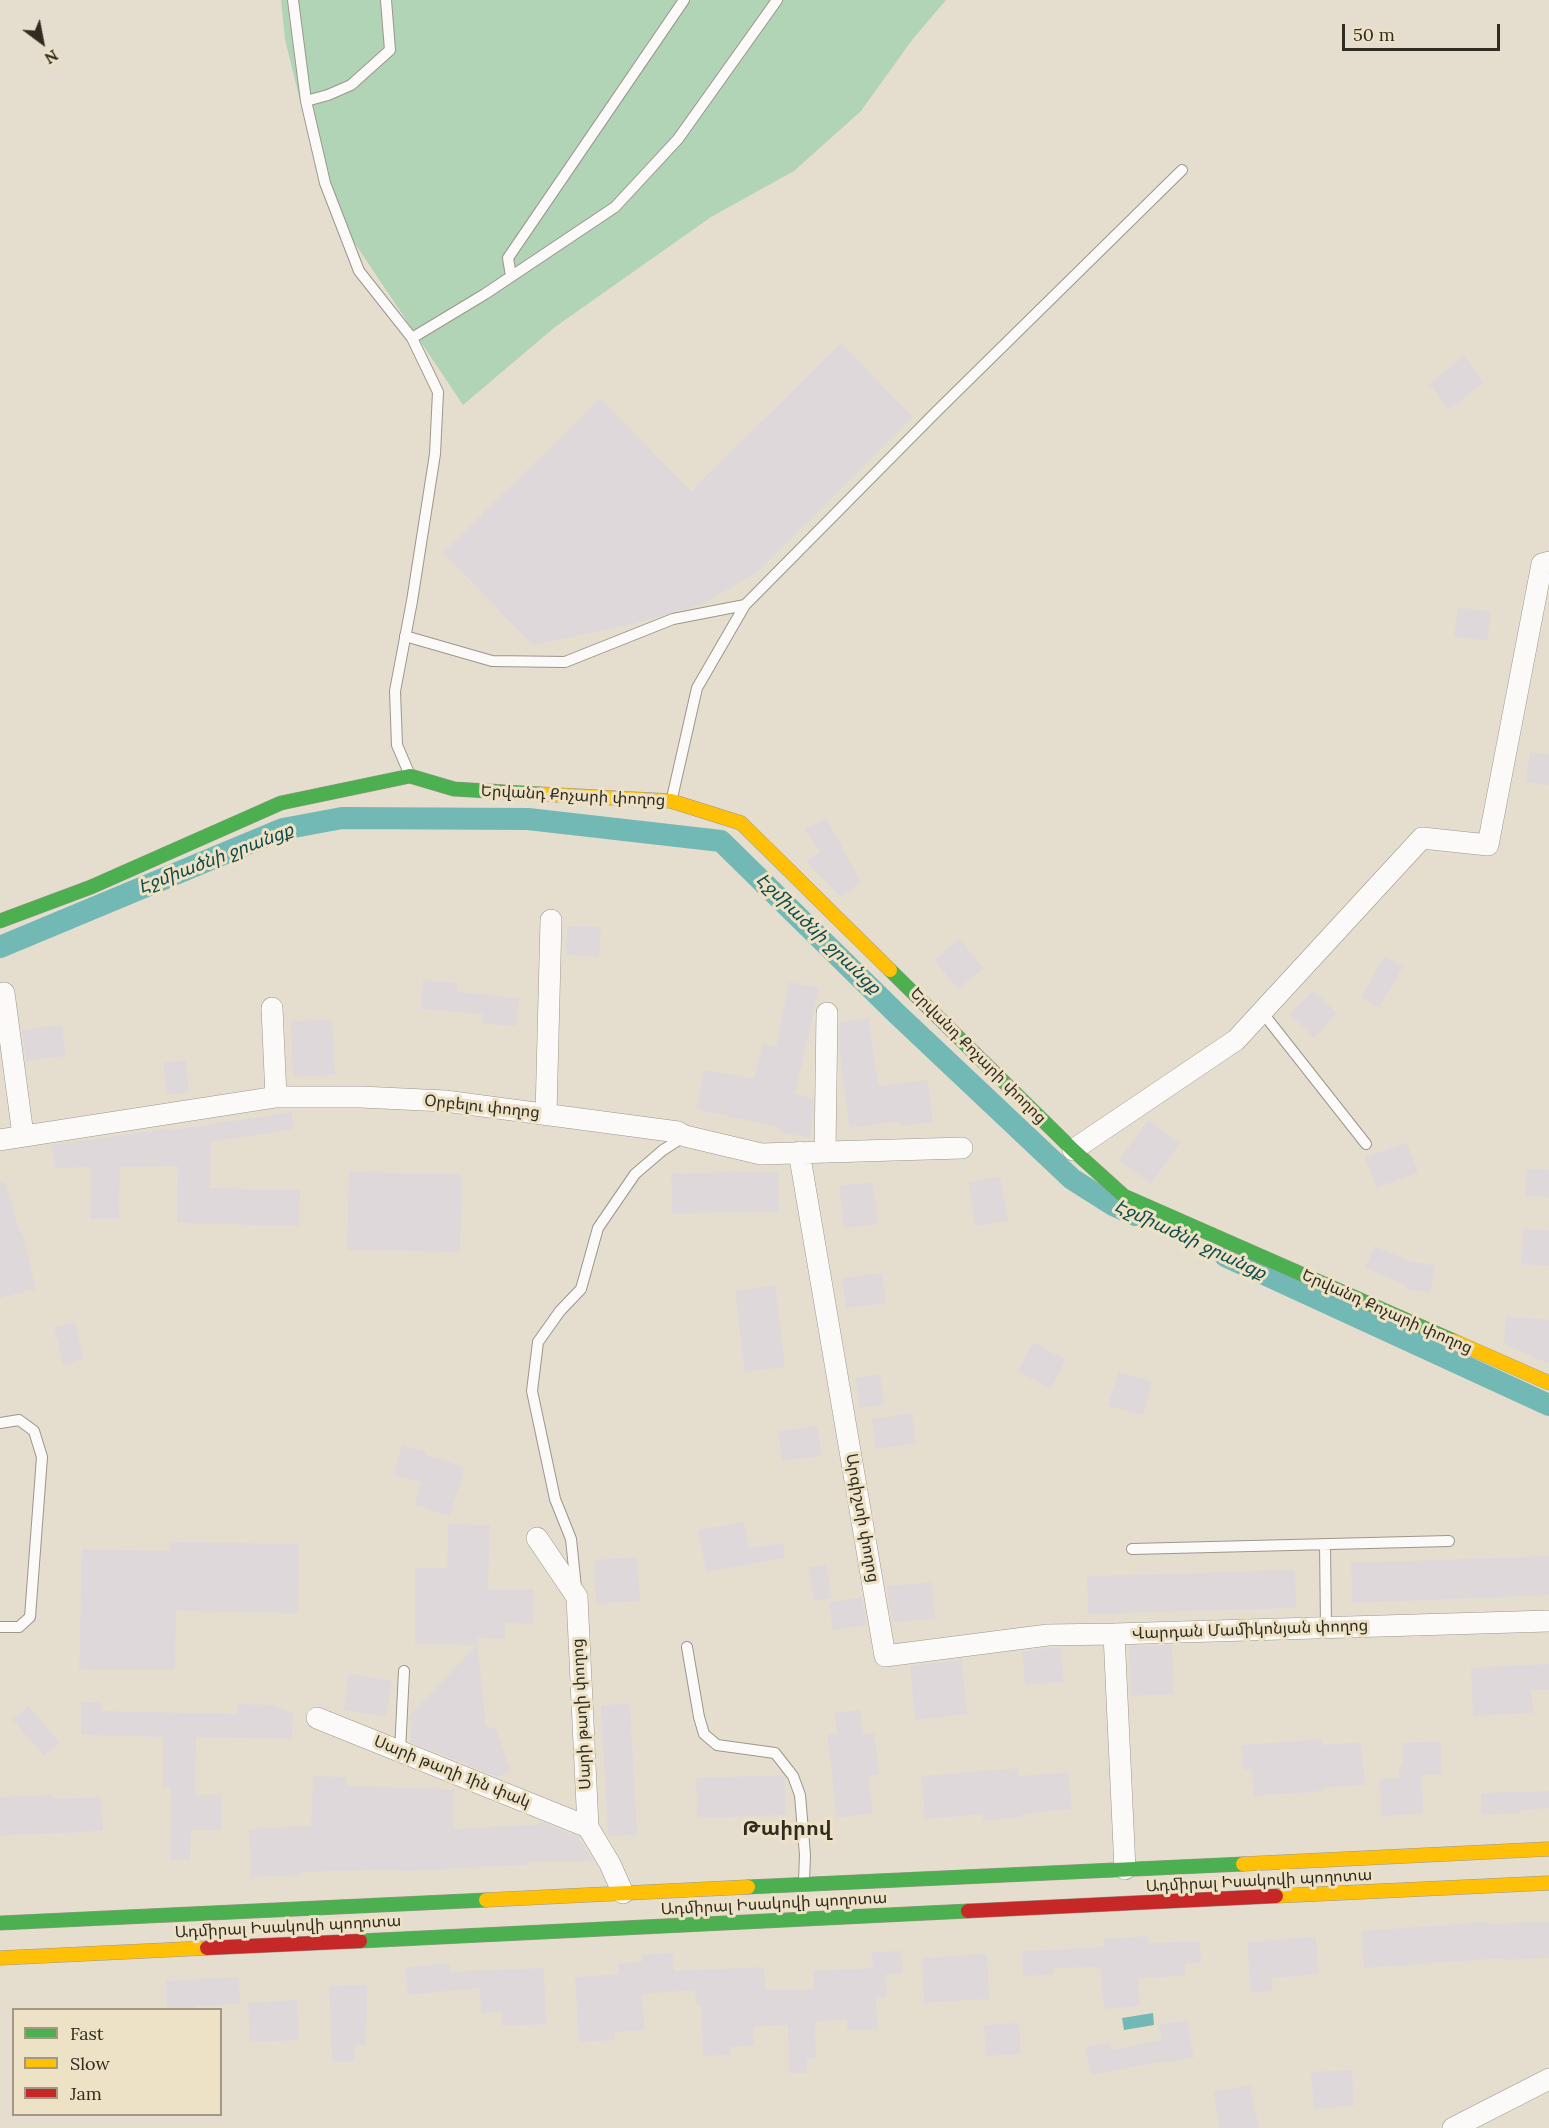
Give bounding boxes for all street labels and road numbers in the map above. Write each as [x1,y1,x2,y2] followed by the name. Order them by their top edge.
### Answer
[480,782,666,810] street label: Երվանդ Քոչարի փողոց
[906,984,1050,1128] street label: Երվանդ Քոչարի փողոց
[423,1091,541,1123] street label: Օրբելու փողոց
[1299,1266,1475,1358] street label: Երվանդ Քոչարի փողոց
[841,1452,883,1584] street label: Արգիշտի փողոց
[1132,1616,1368,1644] street label: Վարդան Մամիկոնյան փողոց
[568,1638,596,1790] street label: Սարի թաղի փողոց
[371,1732,533,1812] street label: Սարի թաղի 1ին փակ
[1145,1865,1373,1897] street label: Ադմիրալ Իսակովի պողոտա
[660,1888,888,1920] street label: Ադմիրալ Իսակովի պողոտա
[174,1911,402,1943] street label: Ադմիրալ Իսակովի պողոտա

